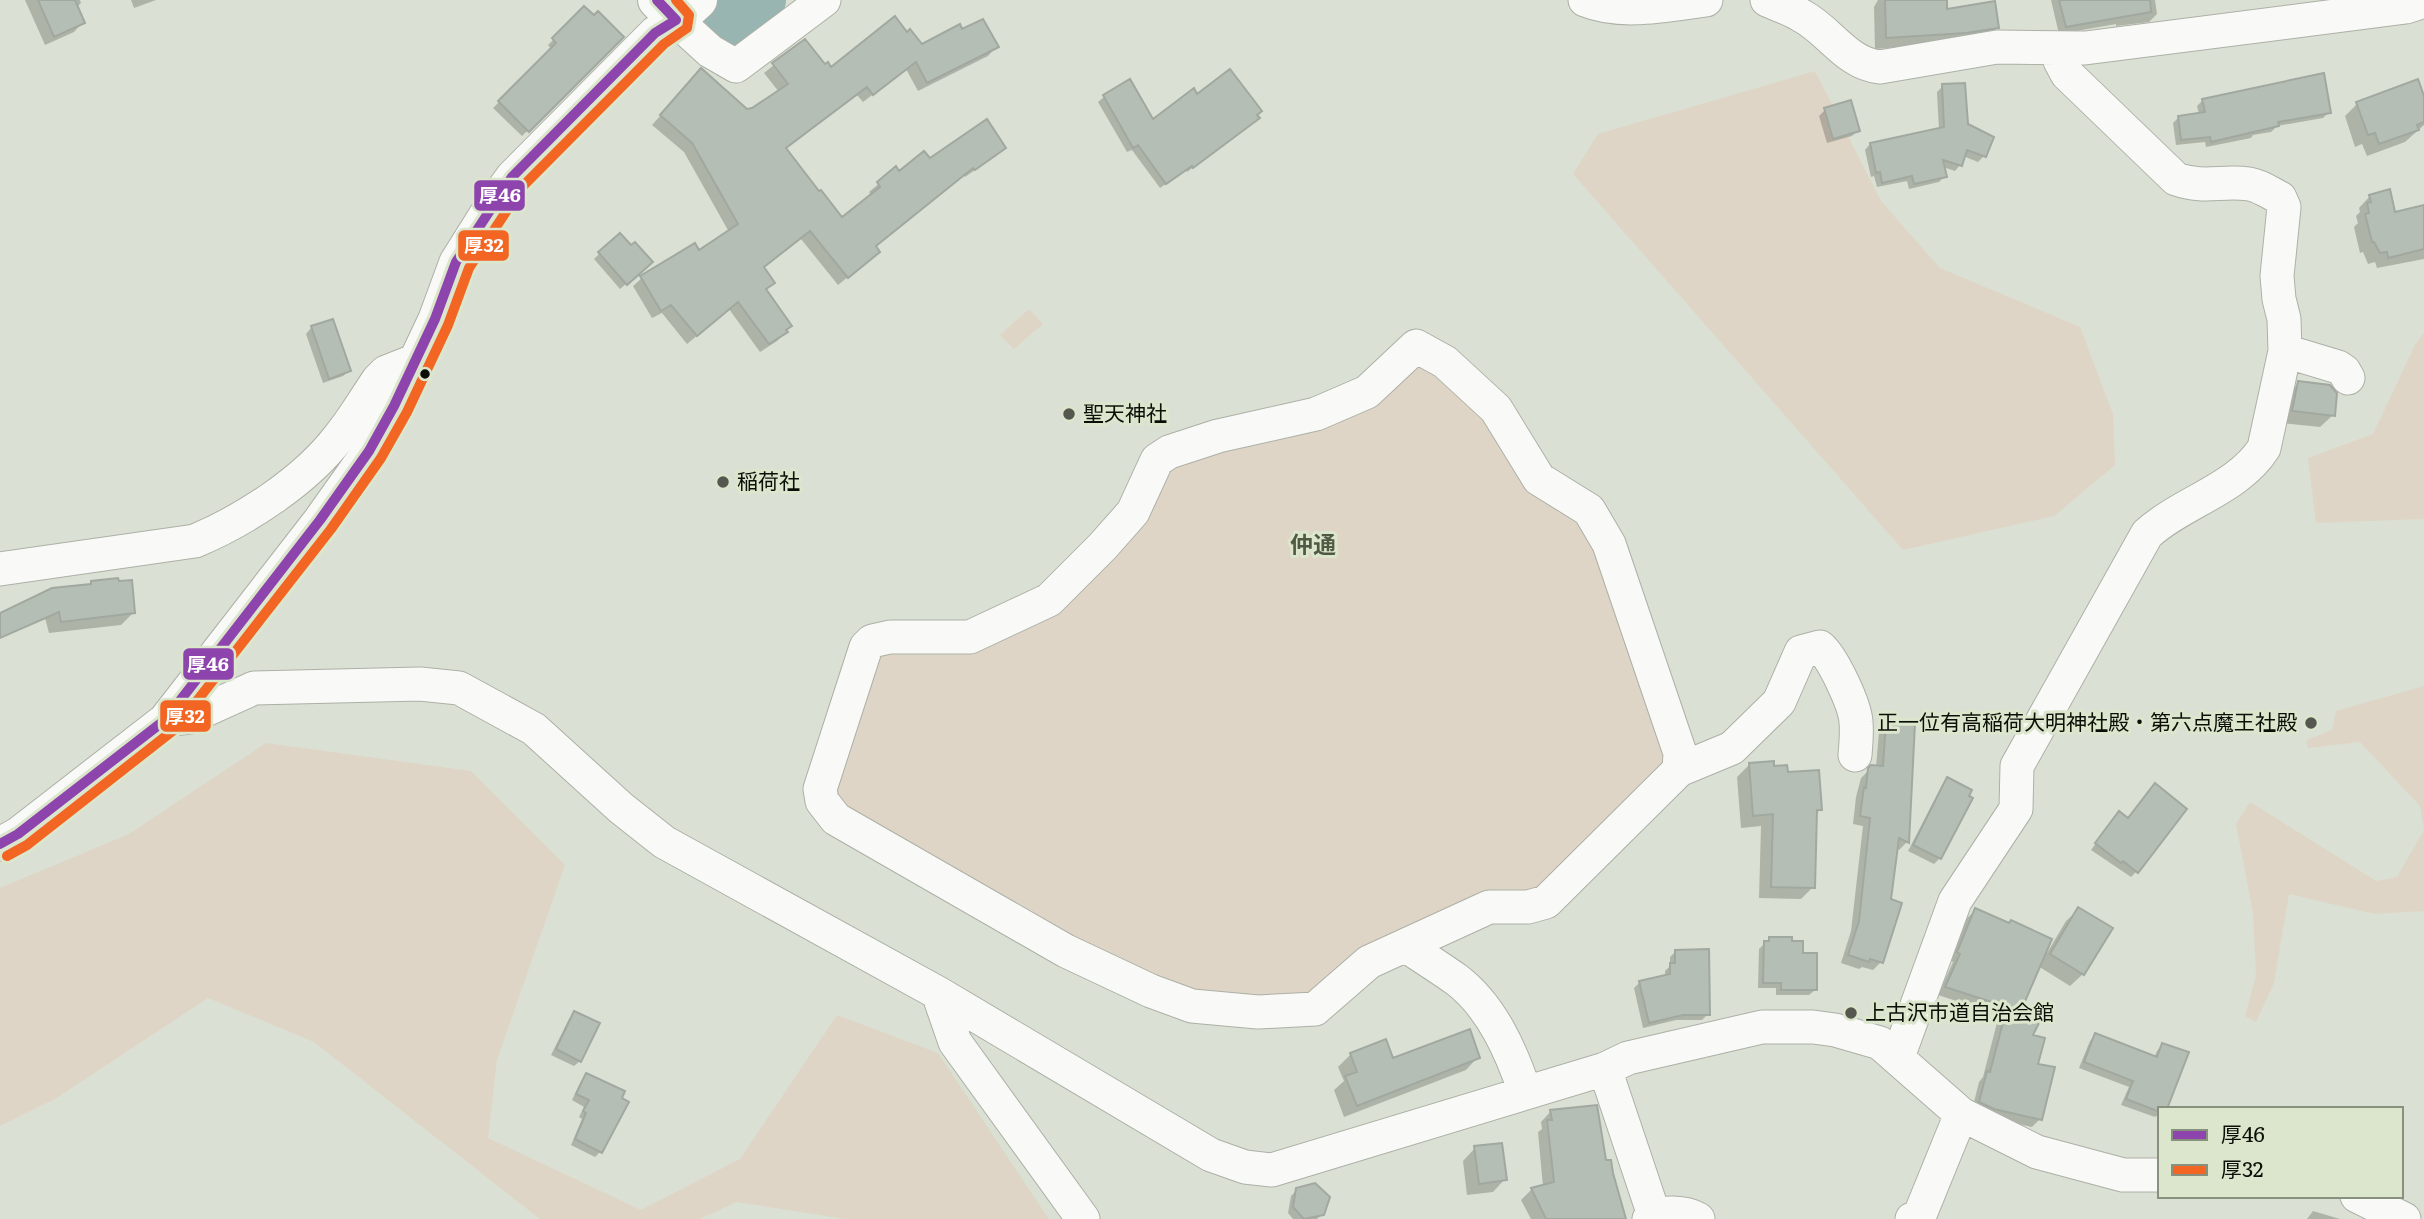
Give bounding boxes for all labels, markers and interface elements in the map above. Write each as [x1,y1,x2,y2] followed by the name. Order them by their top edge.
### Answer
[473,179,526,212] line badge: 厚46
[479,180,521,208] text: 厚46
[457,229,510,262] line badge: 厚32
[464,230,504,258] text: 厚32
[418,367,432,381] unlabelled marker
[1083,396,1167,427] place label: 聖天神社
[1061,406,1077,422] marker: 聖天神社
[737,464,800,495] place label: 稲荷社
[715,474,731,490] marker: 稲荷社
[1290,526,1336,560] district label: 仲通
[182,647,235,681] line badge: 厚46
[187,649,229,677] text: 厚46
[159,699,212,733] line badge: 厚32
[165,701,205,729] text: 厚32
[1877,705,2297,736] place label: 正一位有高稲荷大明神社殿・第六点魔王社殿
[2303,715,2319,731] marker: 正一位有高稲荷大明神社殿・第六点魔王社殿
[1865,995,2054,1026] place label: 上古沢市道自治会館
[1843,1005,1859,1021] marker: 上古沢市道自治会館
[2158,1107,2403,1198] legend
[2221,1117,2265,1148] text: 厚46
[2221,1152,2263,1183] text: 厚32

